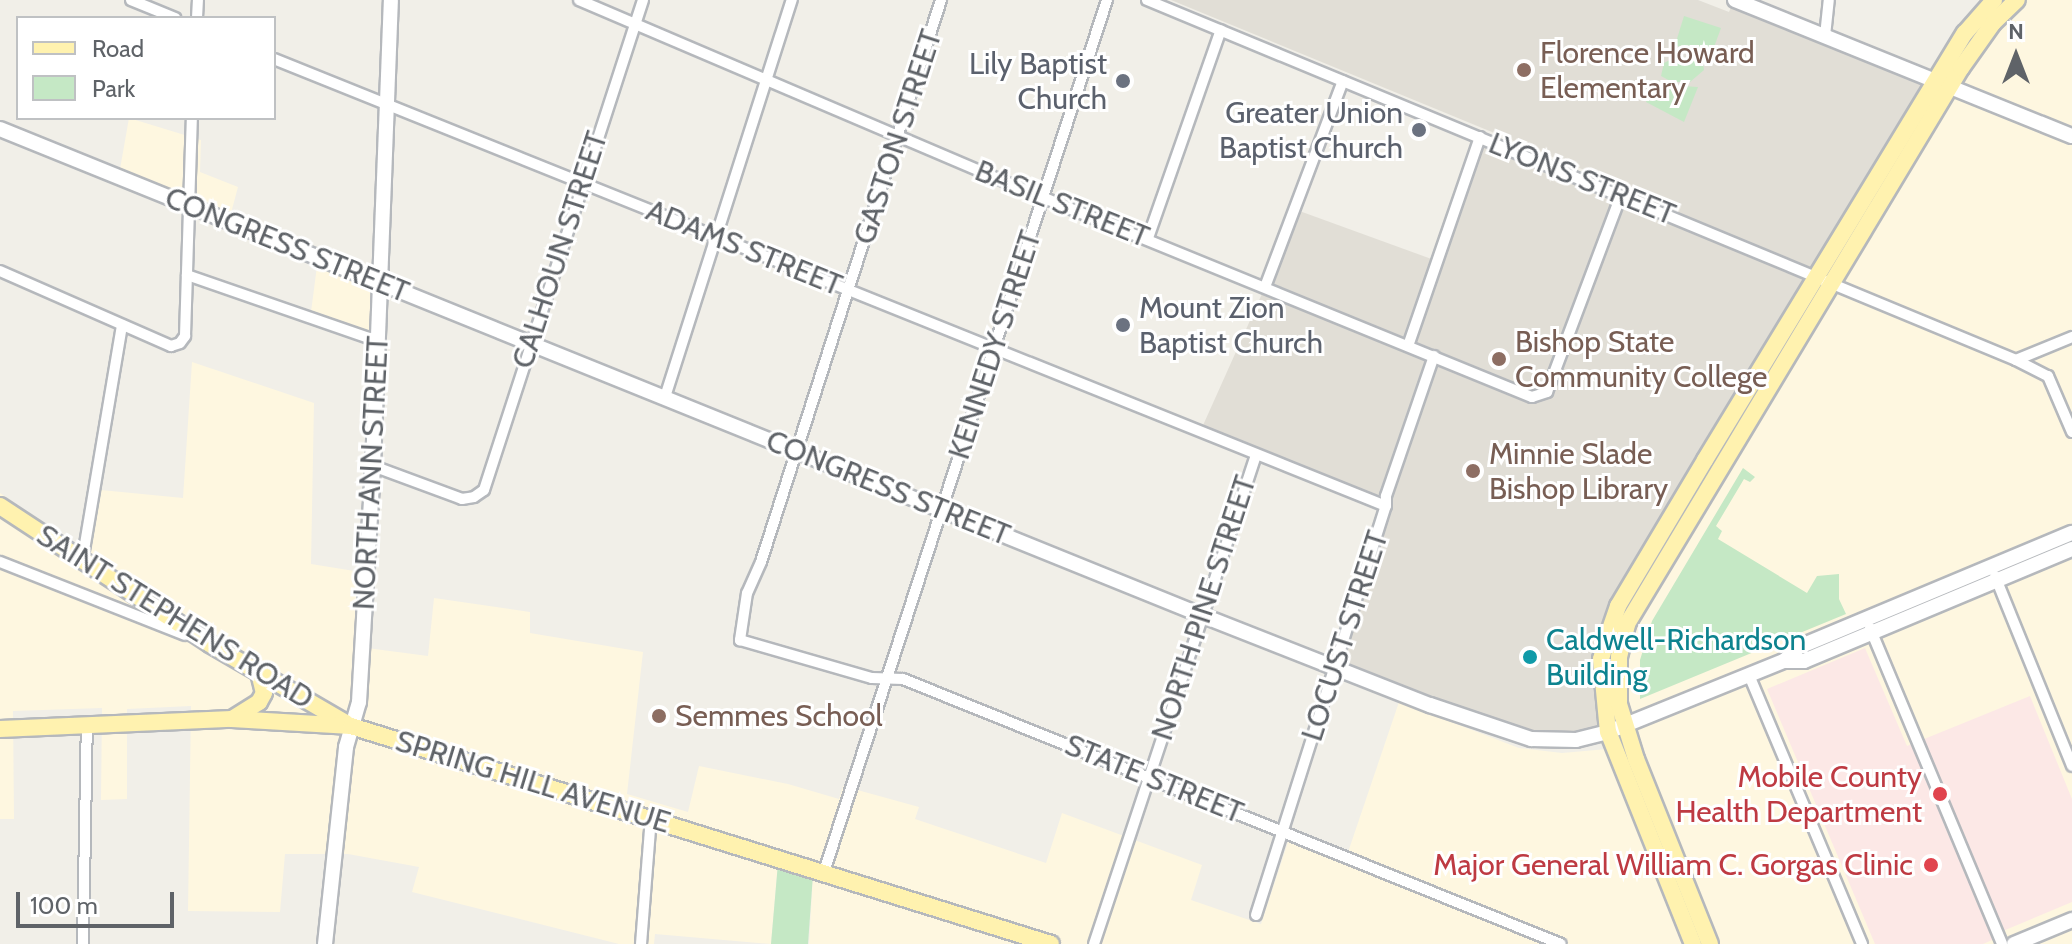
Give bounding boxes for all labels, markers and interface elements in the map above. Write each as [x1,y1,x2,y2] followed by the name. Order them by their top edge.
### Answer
[16,16,276,120] legend
[1976,16,2056,96] north arrow
[2008,18,2024,45] text: N
[846,25,950,249] street label: GASTON STREET
[92,34,144,63] text: Road
[1540,35,1755,106] place label: Florence Howard Elementary
[969,46,1107,116] place label: Lily Baptist Church
[1515,61,1533,79] marker: Florence Howard Elementary
[1114,72,1132,90] marker: Lily Baptist Church
[92,74,135,103] text: Park
[1219,95,1403,166] place label: Greater Union Baptist Church
[1410,121,1428,139] marker: Greater Union Baptist Church
[1484,125,1680,233] street label: LYONS STREET
[505,127,615,373] street label: CALHOUN STREET
[970,153,1154,255] street label: BASIL STREET
[160,180,414,310] street label: CONGRESS STREET
[641,192,847,304] street label: ADAMS STREET
[941,226,1049,464] street label: KENNEDY STREET
[1139,290,1323,360] place label: Mount Zion Baptist Church
[1114,316,1132,334] marker: Mount Zion Baptist Church
[1515,324,1767,394] place label: Bishop State Community College
[346,335,396,611] street label: NORTH ANN STREET
[1490,350,1508,368] marker: Bishop State Community College
[761,423,1015,553] street label: CONGRESS STREET
[1489,436,1668,506] place label: Minnie Slade Bishop Library
[1464,462,1482,480] marker: Minnie Slade Bishop Library
[1144,471,1264,745] street label: NORTH PINE STREET
[30,517,320,717] street label: SAINT STEPHENS ROAD
[1294,526,1396,746] street label: LOCUST STREET
[1546,622,1806,692] place label: Caldwell-Richardson Building
[1521,648,1539,666] marker: Caldwell-Richardson Building
[675,698,883,734] place label: Semmes School
[650,707,668,725] marker: Semmes School
[391,723,675,841] street label: SPRING HILL AVENUE
[1060,727,1248,831] street label: STATE STREET
[1675,759,1922,830] place label: Mobile County Health Department
[1929,783,1951,805] marker: Mobile County Health Department
[1433,847,1913,883] place label: Major General William C. Gorgas Clinic
[1920,854,1942,876] marker: Major General William C. Gorgas Clinic
[20,876,178,926] scale bar
[30,891,98,920] text: 100 m

